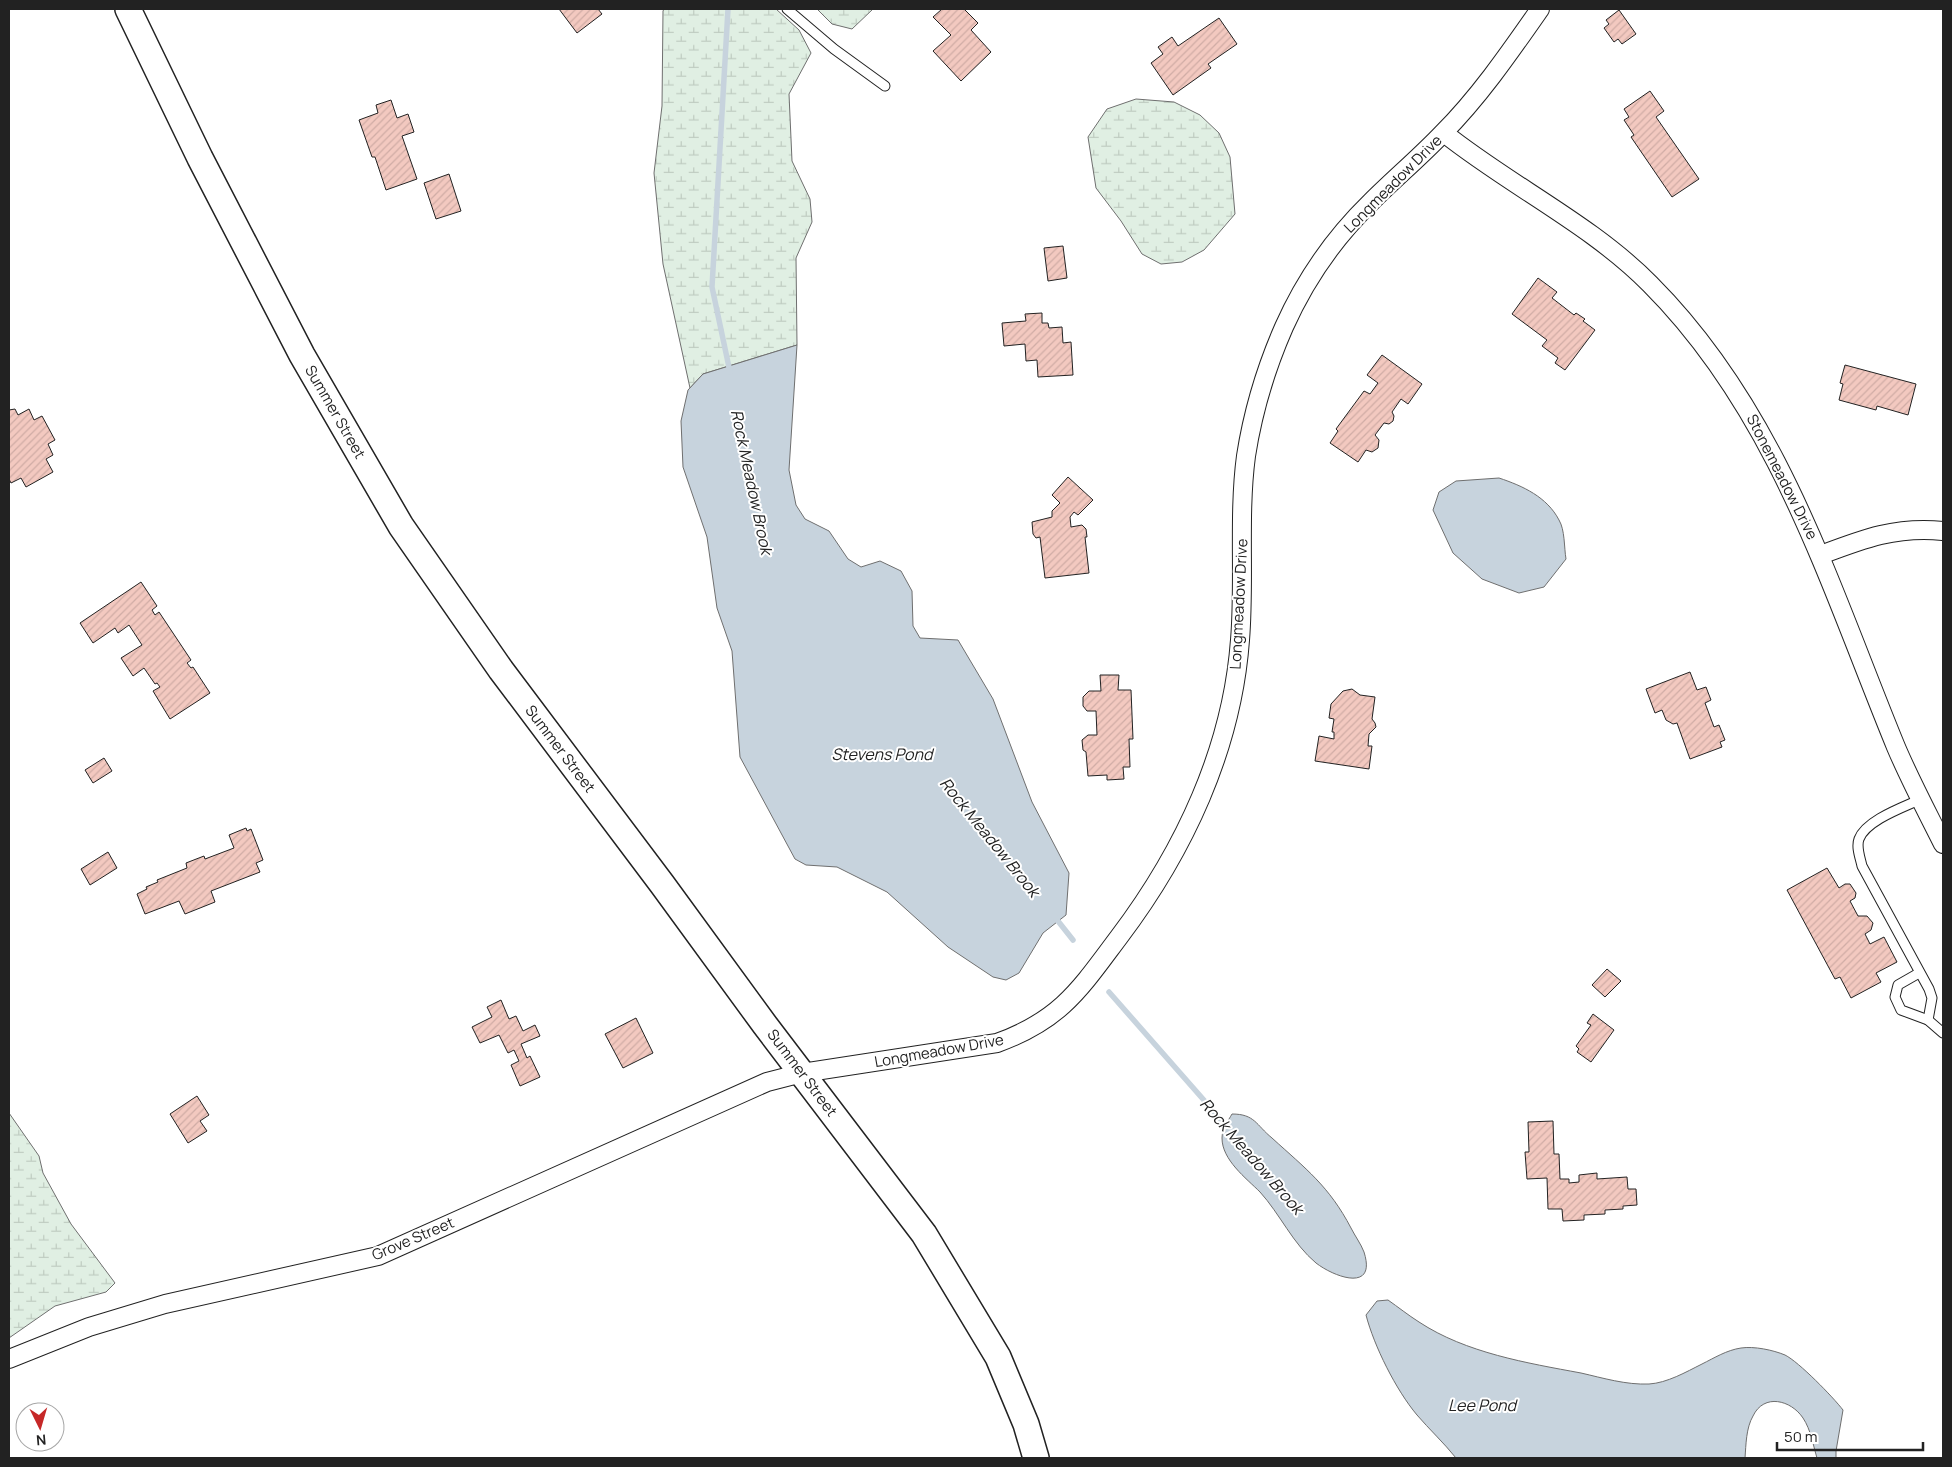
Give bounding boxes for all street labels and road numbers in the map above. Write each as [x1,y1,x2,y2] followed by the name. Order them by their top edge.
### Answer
[1339,130,1447,237] street label: Longmeadow Drive
[300,361,371,462] street label: Summer Street
[1742,411,1823,543] street label: Stonemeadow Drive
[1225,538,1252,670] street label: Longmeadow Drive
[520,701,600,797] street label: Summer Street
[762,1025,842,1121] street label: Summer Street
[873,1029,1005,1072] street label: Longmeadow Drive
[368,1212,457,1265] street label: Grove Street

